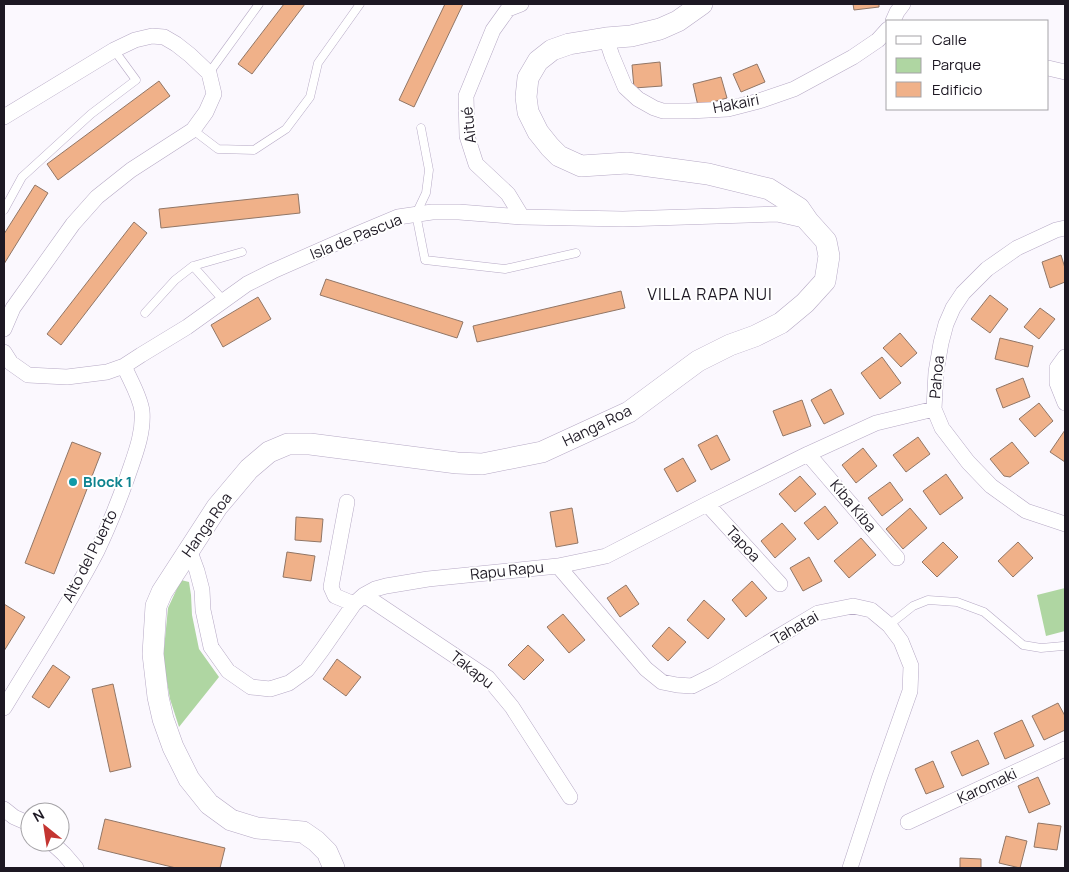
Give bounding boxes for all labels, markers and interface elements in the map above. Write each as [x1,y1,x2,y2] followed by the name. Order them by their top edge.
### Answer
[886,20,1049,110] legend
[932,29,967,50] text: Calle
[932,54,981,75] text: Parque
[932,79,983,100] text: Edificio
[711,89,761,118] street label: Hakairi
[456,105,481,144] street label: Aitué
[307,209,405,265] street label: Isla de Pascua
[647,283,773,305] district label: VILLA RAPA NUI
[924,355,949,399] street label: Pahoa
[559,400,635,451] street label: Hanga Roa
[83,471,132,492] place label: Block 1
[825,475,881,536] street label: Kiba Kiba
[67,476,79,488] marker: Block 1
[177,488,237,561] street label: Hanga Roa
[57,506,122,606] street label: Alto del Puerto
[721,521,765,566] street label: Tapoa
[469,556,545,585] street label: Rapu Rapu
[767,606,822,649] street label: Tahatai
[446,646,498,693] street label: Takapu
[954,763,1020,808] street label: Karomaki
[20,802,70,852] north arrow
[29,805,47,826] text: N

